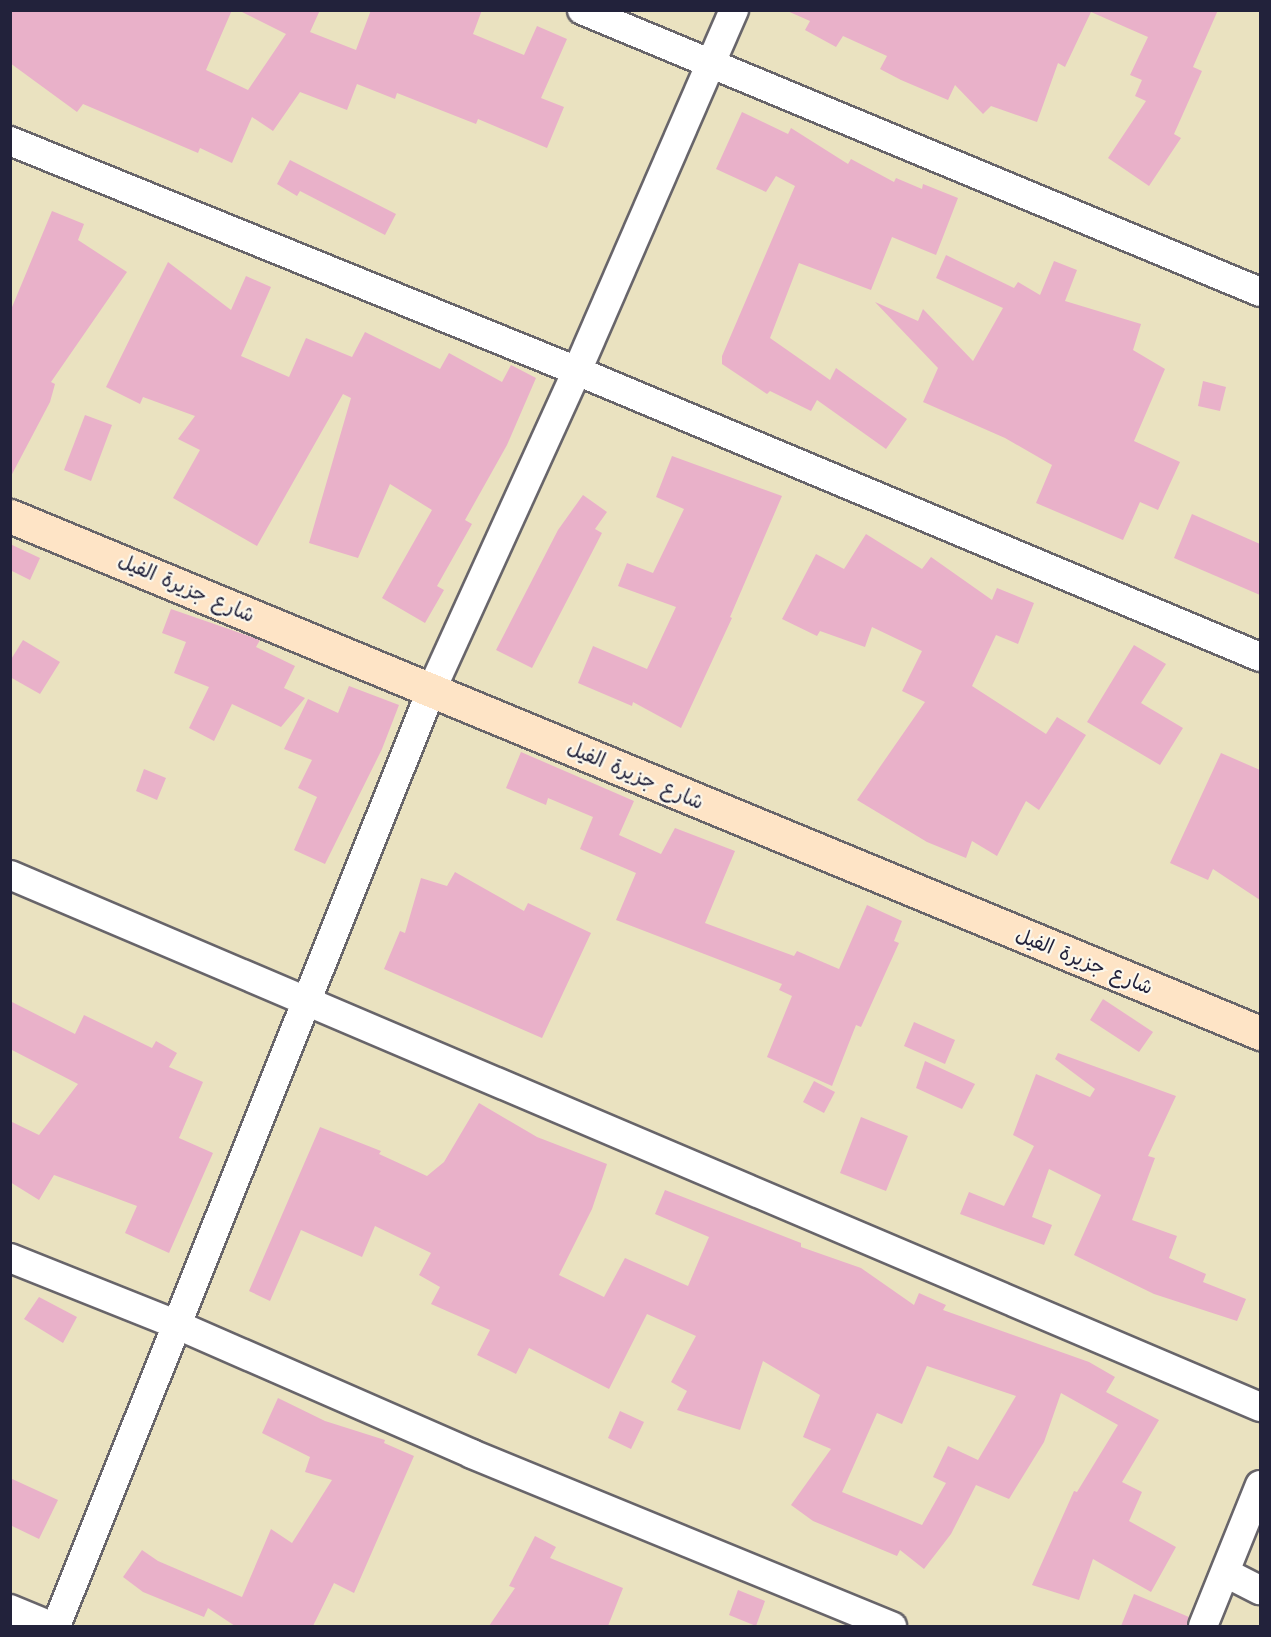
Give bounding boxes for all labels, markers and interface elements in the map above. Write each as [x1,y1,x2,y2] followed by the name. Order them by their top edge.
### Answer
[114,549,258,629] street label: شارع جزيرة الفيل
[563,736,707,816] street label: شارع جزيرة الفيل
[1012,924,1156,1000] street label: شارع جزيرة الفيل

